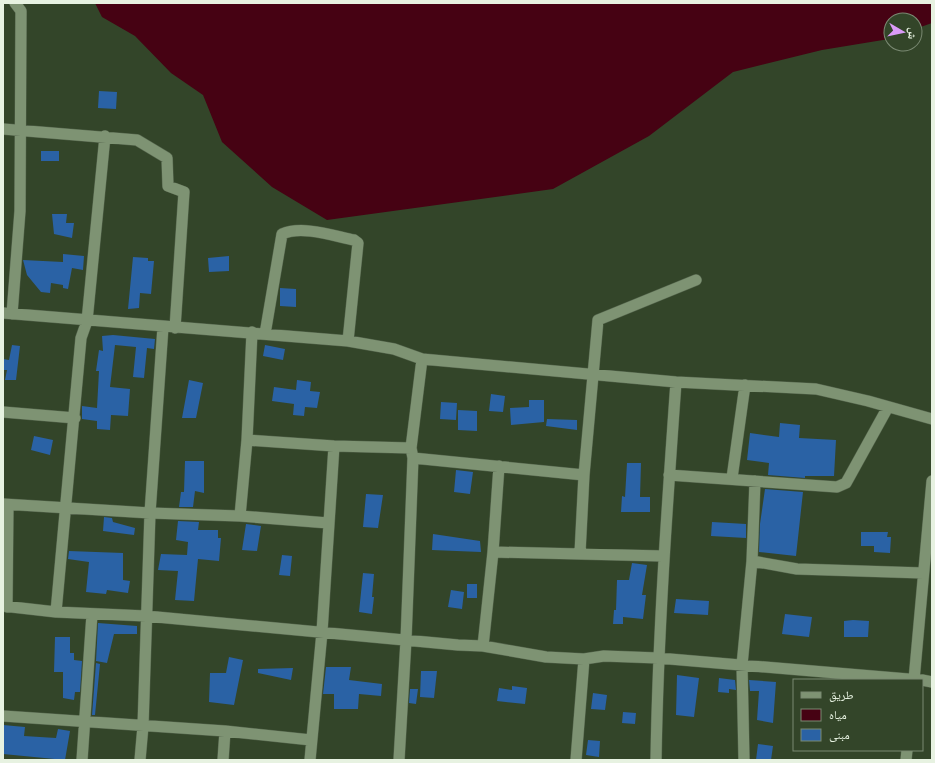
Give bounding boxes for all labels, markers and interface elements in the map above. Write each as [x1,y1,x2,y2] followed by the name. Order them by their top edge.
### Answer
[883,12,923,52] north arrow
[904,27,920,41] text: ش
[793,679,923,751] legend
[829,688,854,703] text: طريق
[829,708,847,723] text: مياه
[829,728,850,743] text: مبنى

